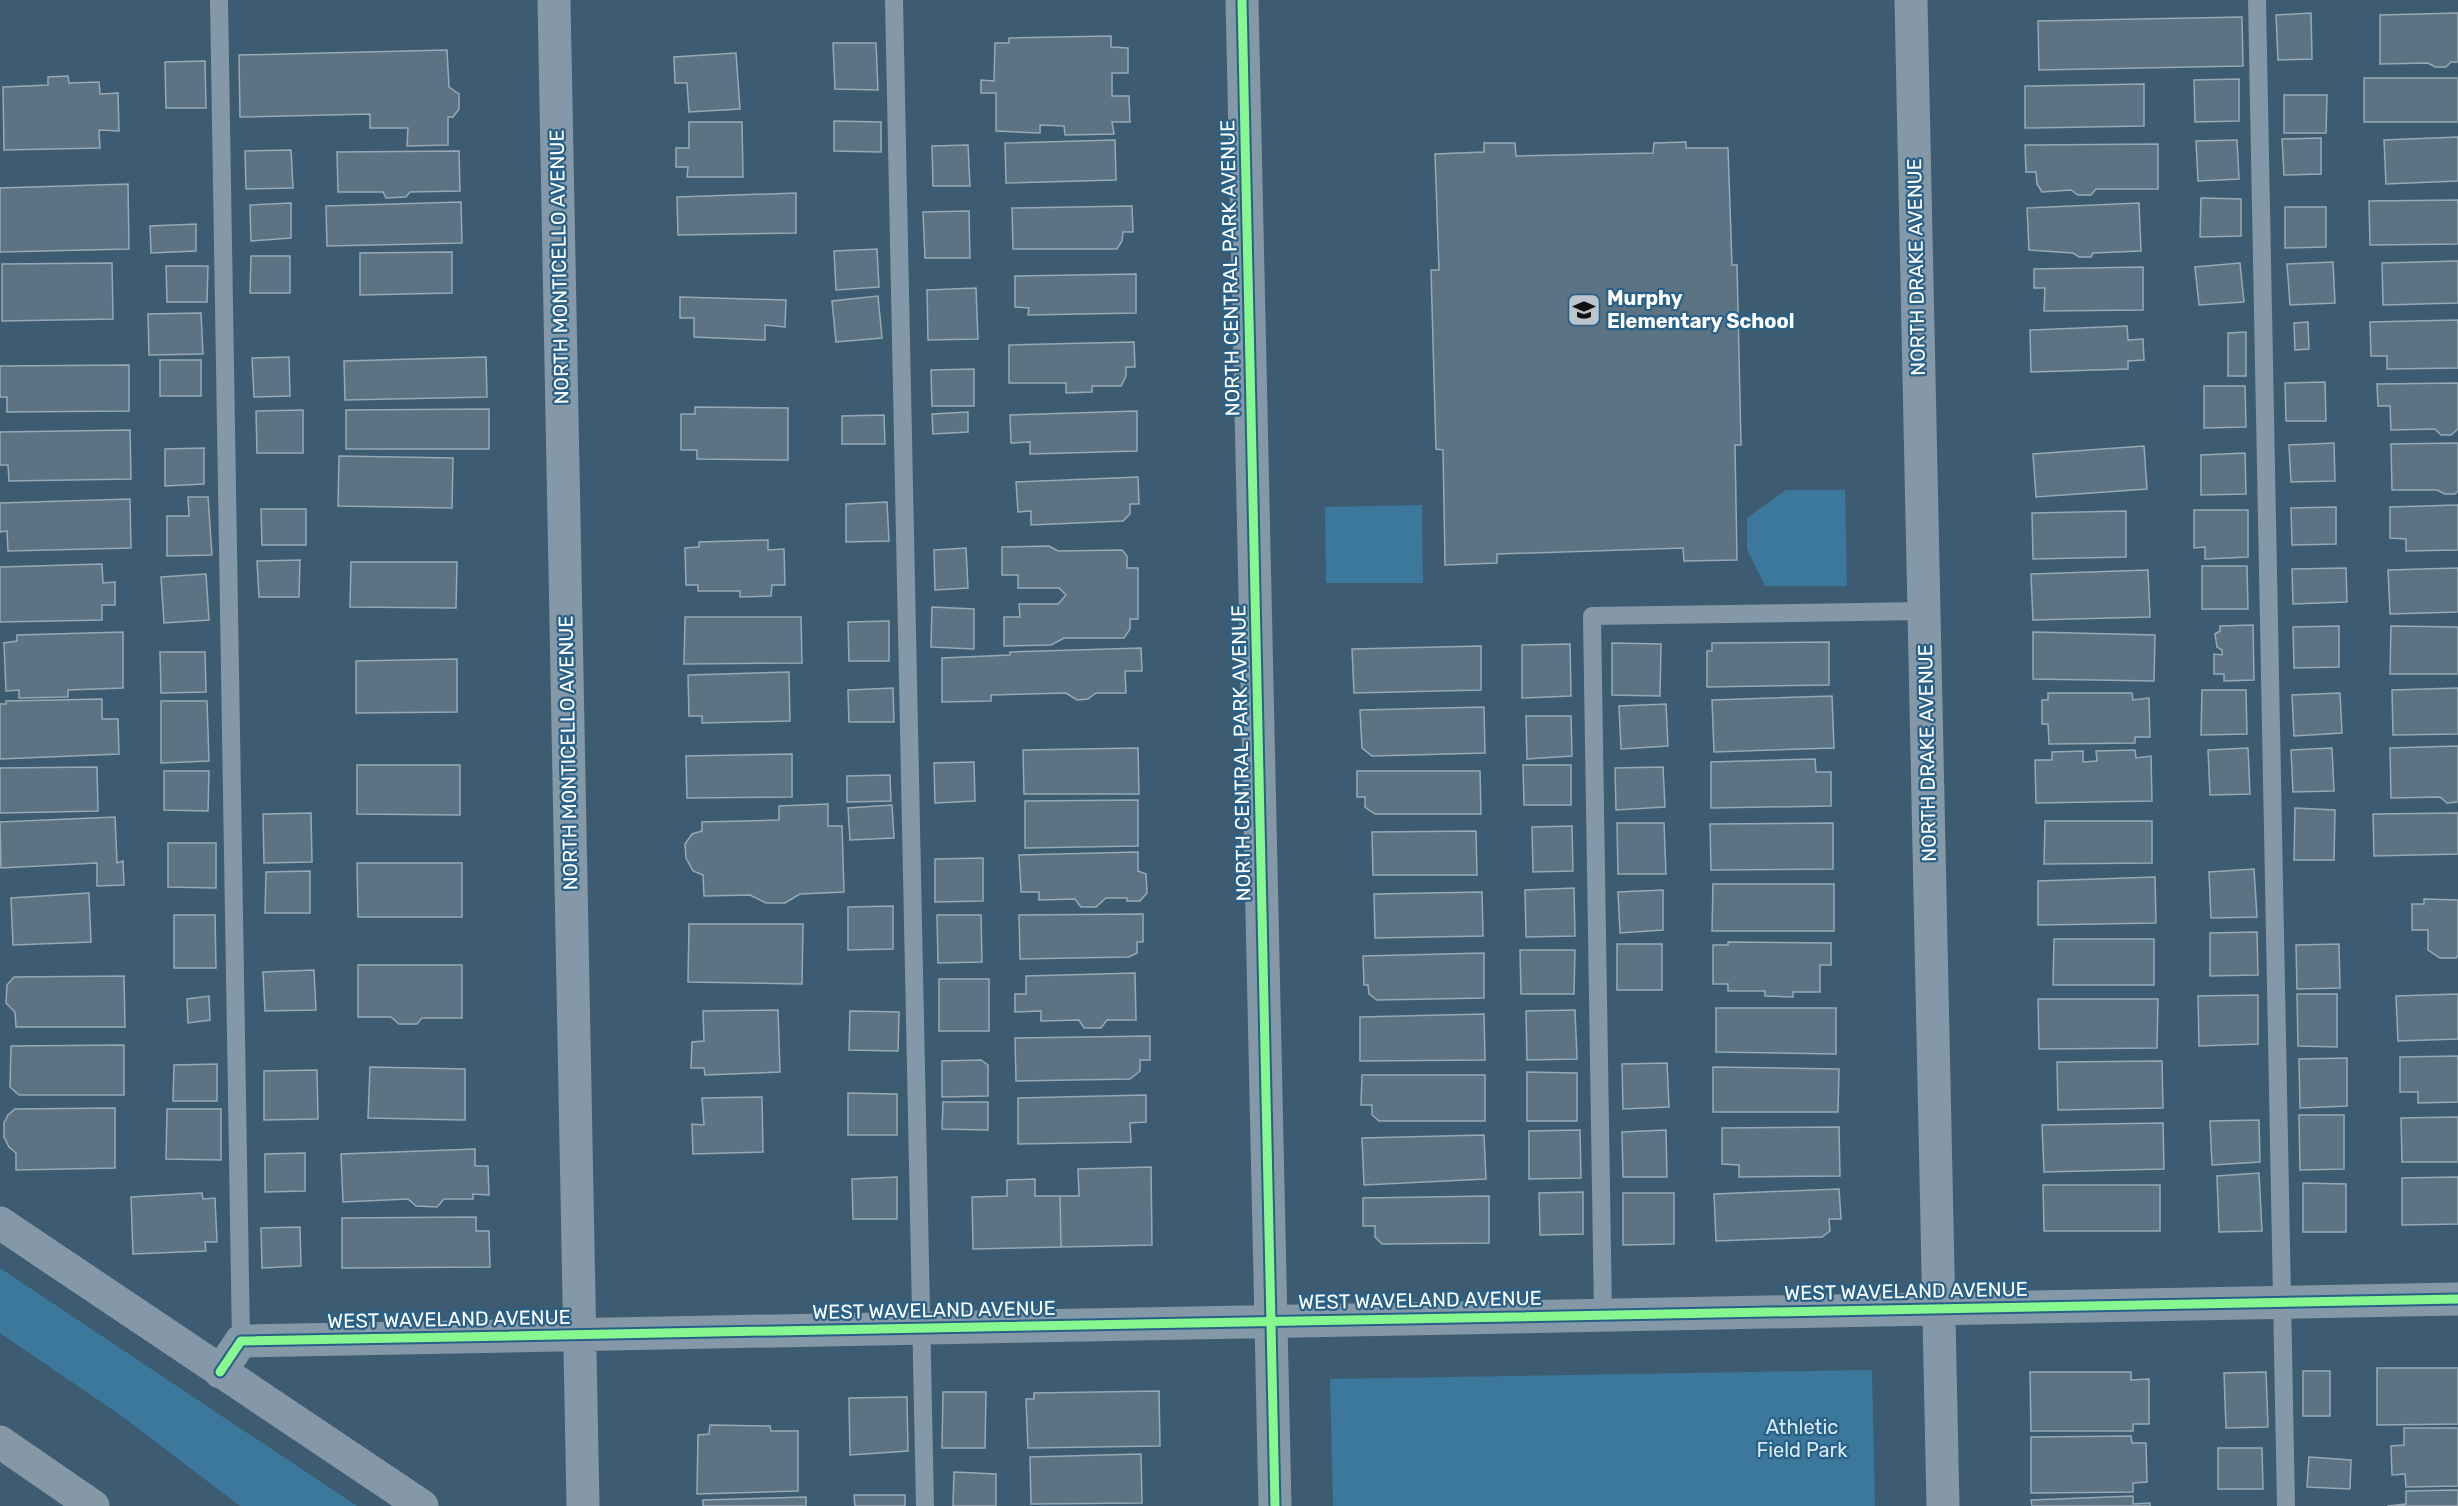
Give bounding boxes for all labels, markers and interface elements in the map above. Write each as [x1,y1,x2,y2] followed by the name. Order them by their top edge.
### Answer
[1215,120,1245,416] street label: NORTH CENTRAL PARK AVENUE
[545,129,573,405] street label: NORTH MONTICELLO AVENUE
[1902,158,1930,376] street label: NORTH DRAKE AVENUE
[1607,286,1794,333] place label: Murphy Elementary School
[1566,292,1602,328] school or university icon: Murphy Elementary School
[1226,605,1256,901] street label: NORTH CENTRAL PARK AVENUE
[554,615,582,891] street label: NORTH MONTICELLO AVENUE
[1913,644,1941,862] street label: NORTH DRAKE AVENUE
[1784,1277,2028,1305] street label: WEST WAVELAND AVENUE
[1298,1286,1542,1314] street label: WEST WAVELAND AVENUE
[812,1296,1056,1324] street label: WEST WAVELAND AVENUE
[327,1305,571,1333] street label: WEST WAVELAND AVENUE
[1757,1415,1848,1462] park label: Athletic Field Park

